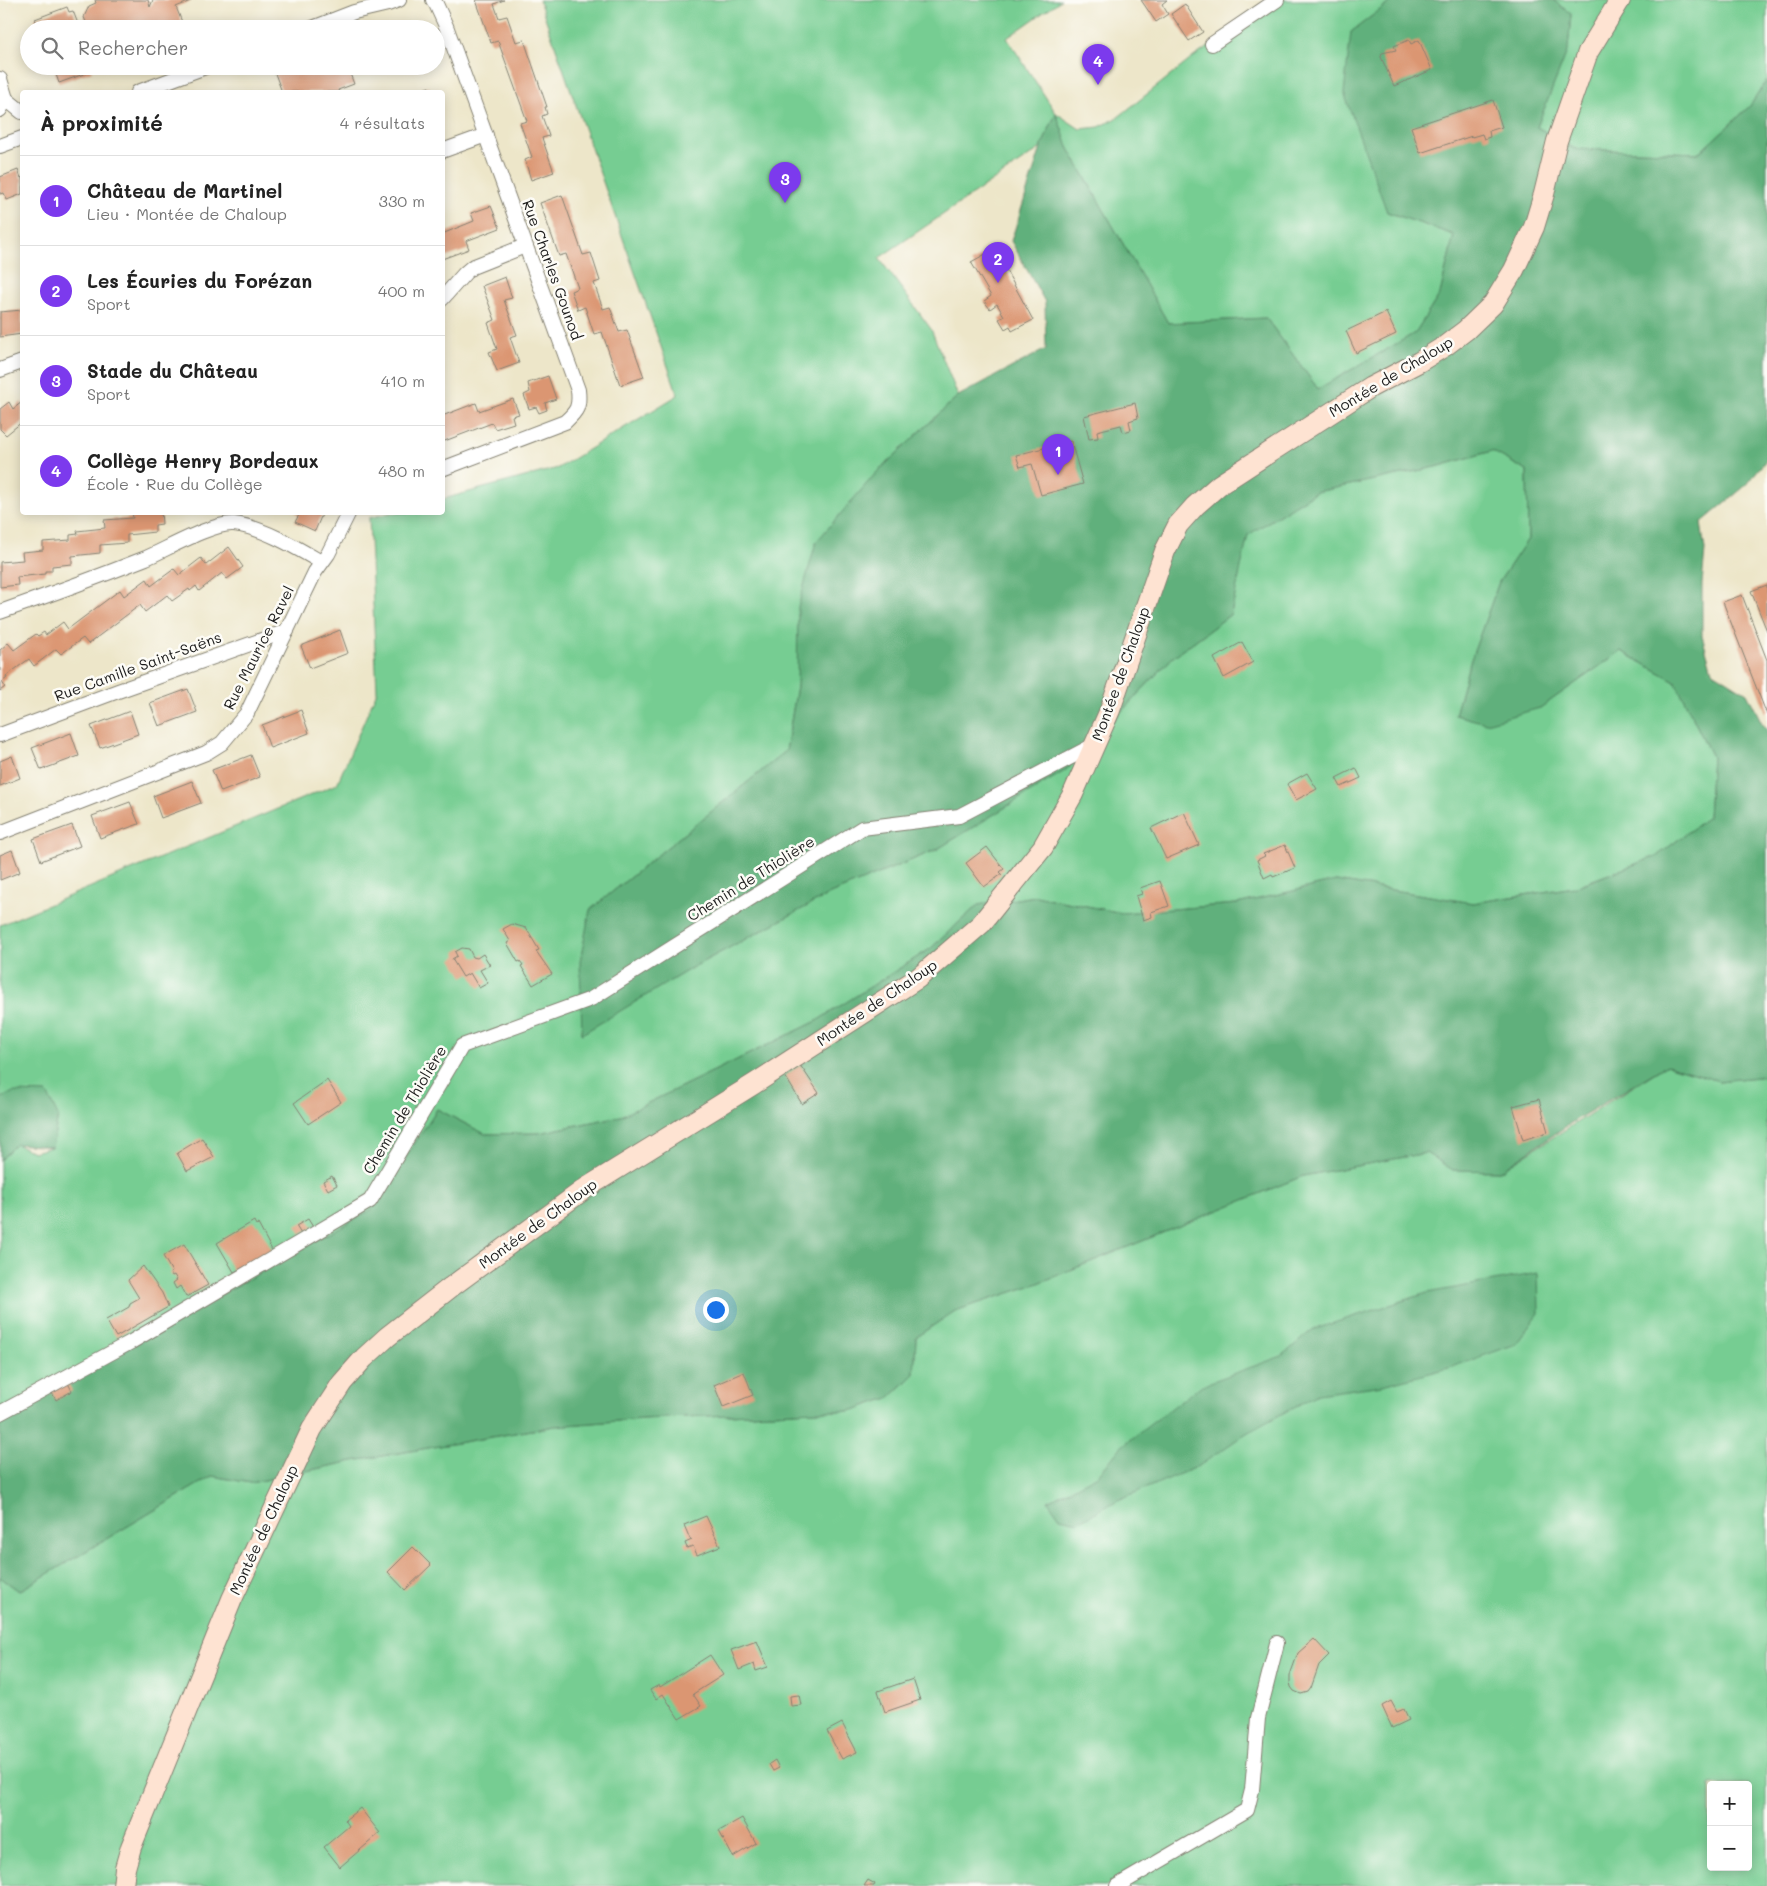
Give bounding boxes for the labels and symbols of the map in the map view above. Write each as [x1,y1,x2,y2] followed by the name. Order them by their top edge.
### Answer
[1082,44,1114,85] pin: 4
[769,162,801,203] pin: 3
[518,197,588,343] street label: Rue Charles Gounod
[982,242,1014,283] pin: 2
[1325,331,1456,421] street label: Montée de Chaloup
[1042,434,1074,475] pin: 1
[218,582,298,713] street label: Rue Maurice Ravel
[1086,604,1154,744] street label: Montée de Chaloup
[51,626,224,706] street label: Rue Camille Saint-Saëns
[683,831,818,925] street label: Chemin de Thiolière
[812,954,941,1050] street label: Montée de Chaloup
[358,1042,450,1177] street label: Chemin de Thiolière
[474,1174,600,1273] street label: Montée de Chaloup
[703,1297,729,1323] your location
[224,1461,302,1598] street label: Montée de Chaloup

